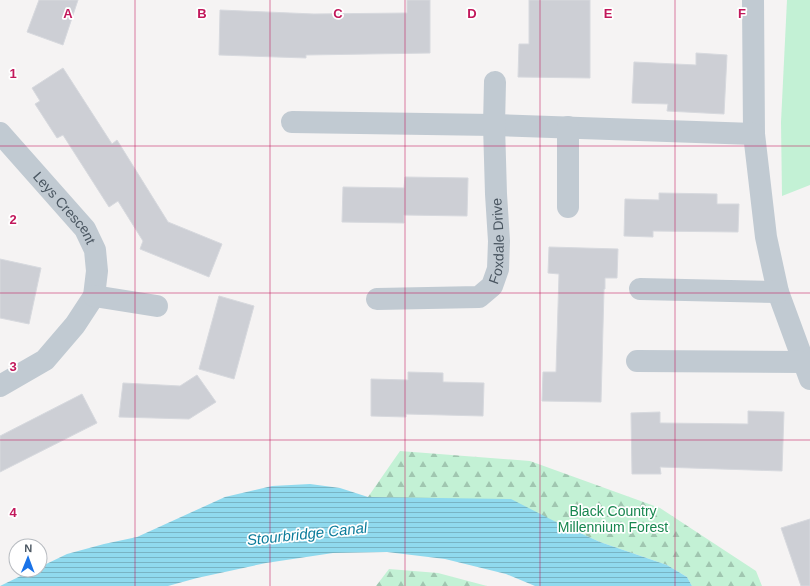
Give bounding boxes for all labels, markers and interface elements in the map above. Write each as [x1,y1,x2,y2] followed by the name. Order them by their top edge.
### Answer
[63,6,73,21] text: A
[197,6,207,21] text: B
[333,6,343,21] text: C
[467,6,477,21] text: D
[604,6,613,21] text: E
[738,6,746,21] text: F
[9,66,17,81] text: 1
[30,168,99,247] street label: Leys Crescent
[485,197,507,286] street label: Foxdale Drive
[9,212,17,227] text: 2
[9,359,17,374] text: 3
[558,503,668,535] park label: Black Country Millennium Forest
[9,505,17,520] text: 4
[246,519,369,548] water label: Stourbridge Canal
[8,538,48,578] north arrow
[24,542,32,554] text: N

